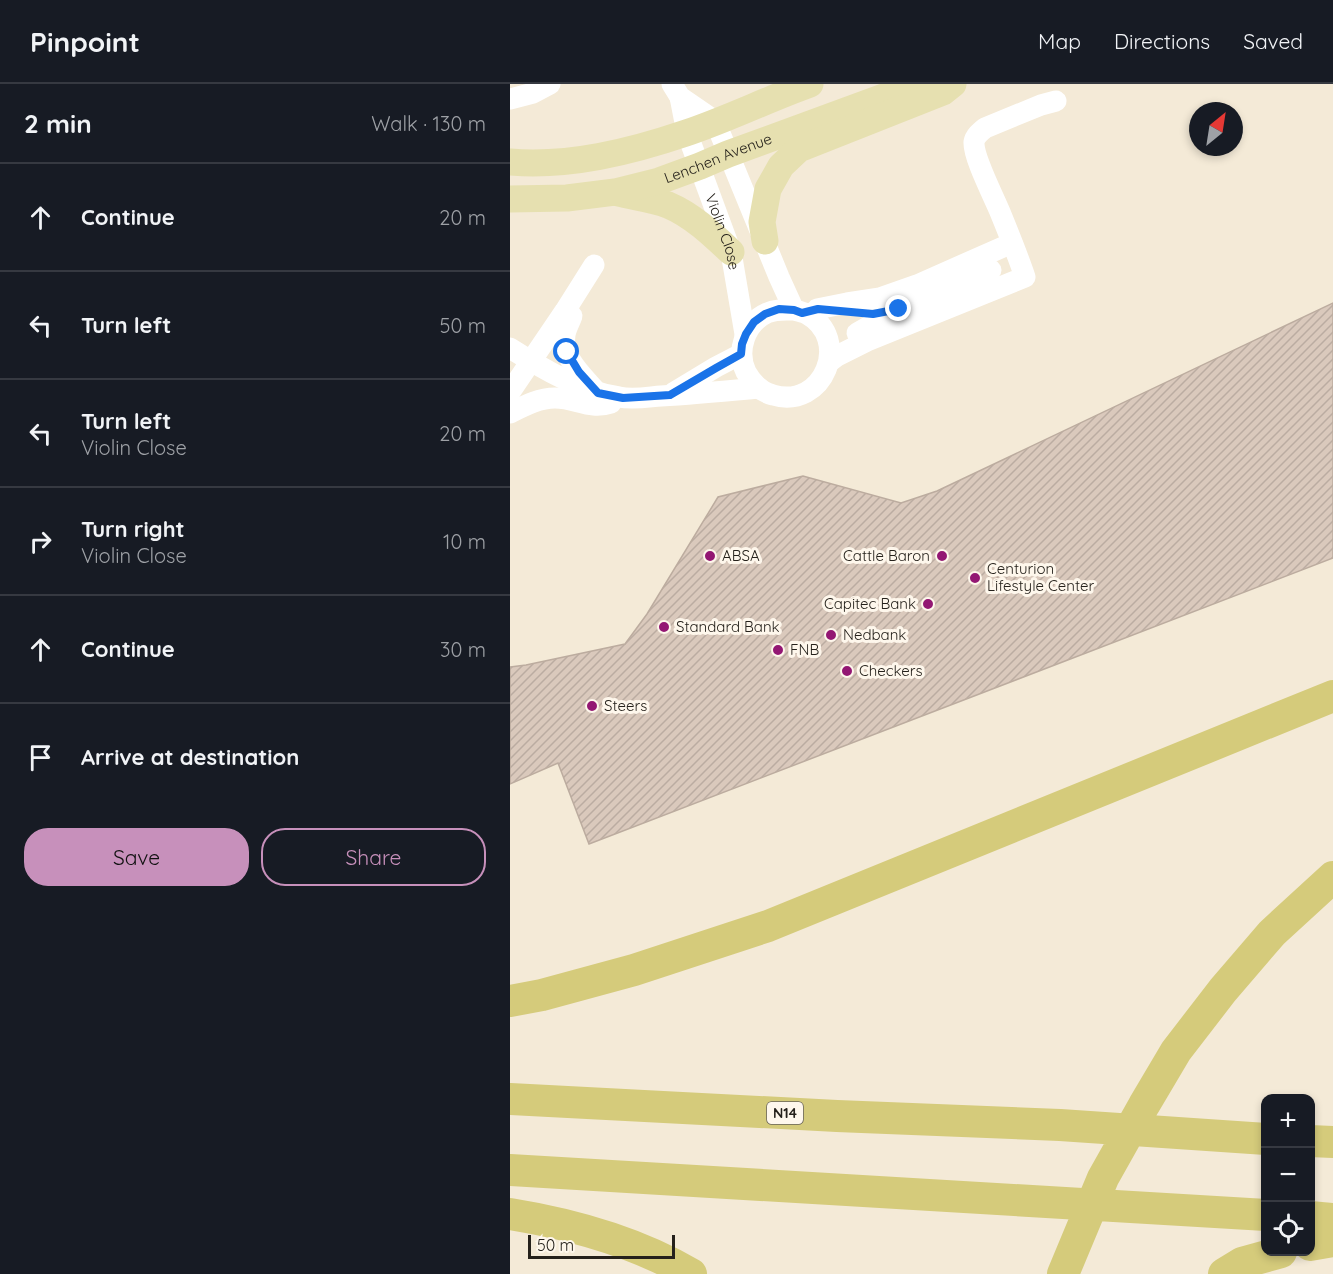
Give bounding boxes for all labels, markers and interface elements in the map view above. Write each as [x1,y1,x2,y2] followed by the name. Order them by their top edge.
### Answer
[30,24,140,59] text: Pinpoint
[1038,28,1081,54] text: Map
[1114,28,1210,54] text: Directions
[1243,28,1303,54] text: Saved
[1189,102,1243,156] north arrow
[24,107,92,140] text: 2 min
[371,111,486,136] text: Walk · 130 m
[661,129,774,187] street label: Lenchen Avenue
[701,191,744,271] street label: Violin Close
[24,201,57,234] icon: ahead
[81,203,175,231] text: Continue
[439,205,486,230] text: 20 m
[885,295,911,321] route end
[24,309,57,342] icon: left
[81,311,171,339] text: Turn left
[440,313,486,338] text: 50 m
[553,338,579,364] route start
[81,407,171,435] text: Turn left
[24,417,57,450] icon: left
[439,421,486,446] text: 20 m
[81,435,187,460] text: Violin Close
[81,515,185,543] text: Turn right
[24,525,57,558] icon: right
[443,529,486,554] text: 10 m
[81,543,187,568] text: Violin Close
[722,546,760,565] place label: ABSA
[843,546,930,565] place label: Cattle Baron
[703,549,717,563] marker: ABSA
[935,549,949,563] marker: Cattle Baron
[987,559,1094,595] place label: Centurion Lifestyle Center
[968,571,982,585] marker: Centurion Lifestyle Center
[824,594,916,613] place label: Capitec Bank
[921,597,935,611] marker: Capitec Bank
[676,617,780,636] place label: Standard Bank
[657,620,671,634] marker: Standard Bank
[843,625,906,644] place label: Nedbank
[824,628,838,642] marker: Nedbank
[24,633,57,666] icon: ahead
[81,635,175,663] text: Continue
[440,637,486,662] text: 30 m
[790,640,819,659] place label: FNB
[771,643,785,657] marker: FNB
[859,661,923,680] place label: Checkers
[840,664,854,678] marker: Checkers
[604,696,647,715] place label: Steers
[585,699,599,713] marker: Steers
[24,741,57,774] icon: arrive
[81,743,299,771] text: Arrive at destination
[24,828,249,886] button: Save
[261,828,486,886] button: Share
[1261,1094,1315,1256] map controls
[1261,1094,1315,1148] button: +
[767,1102,803,1124] road number: N14
[1261,1148,1315,1202] button: −
[1261,1202,1315,1256] button: locate
[528,1232,675,1260] scale bar
[537,1235,574,1255] text: 50 m

